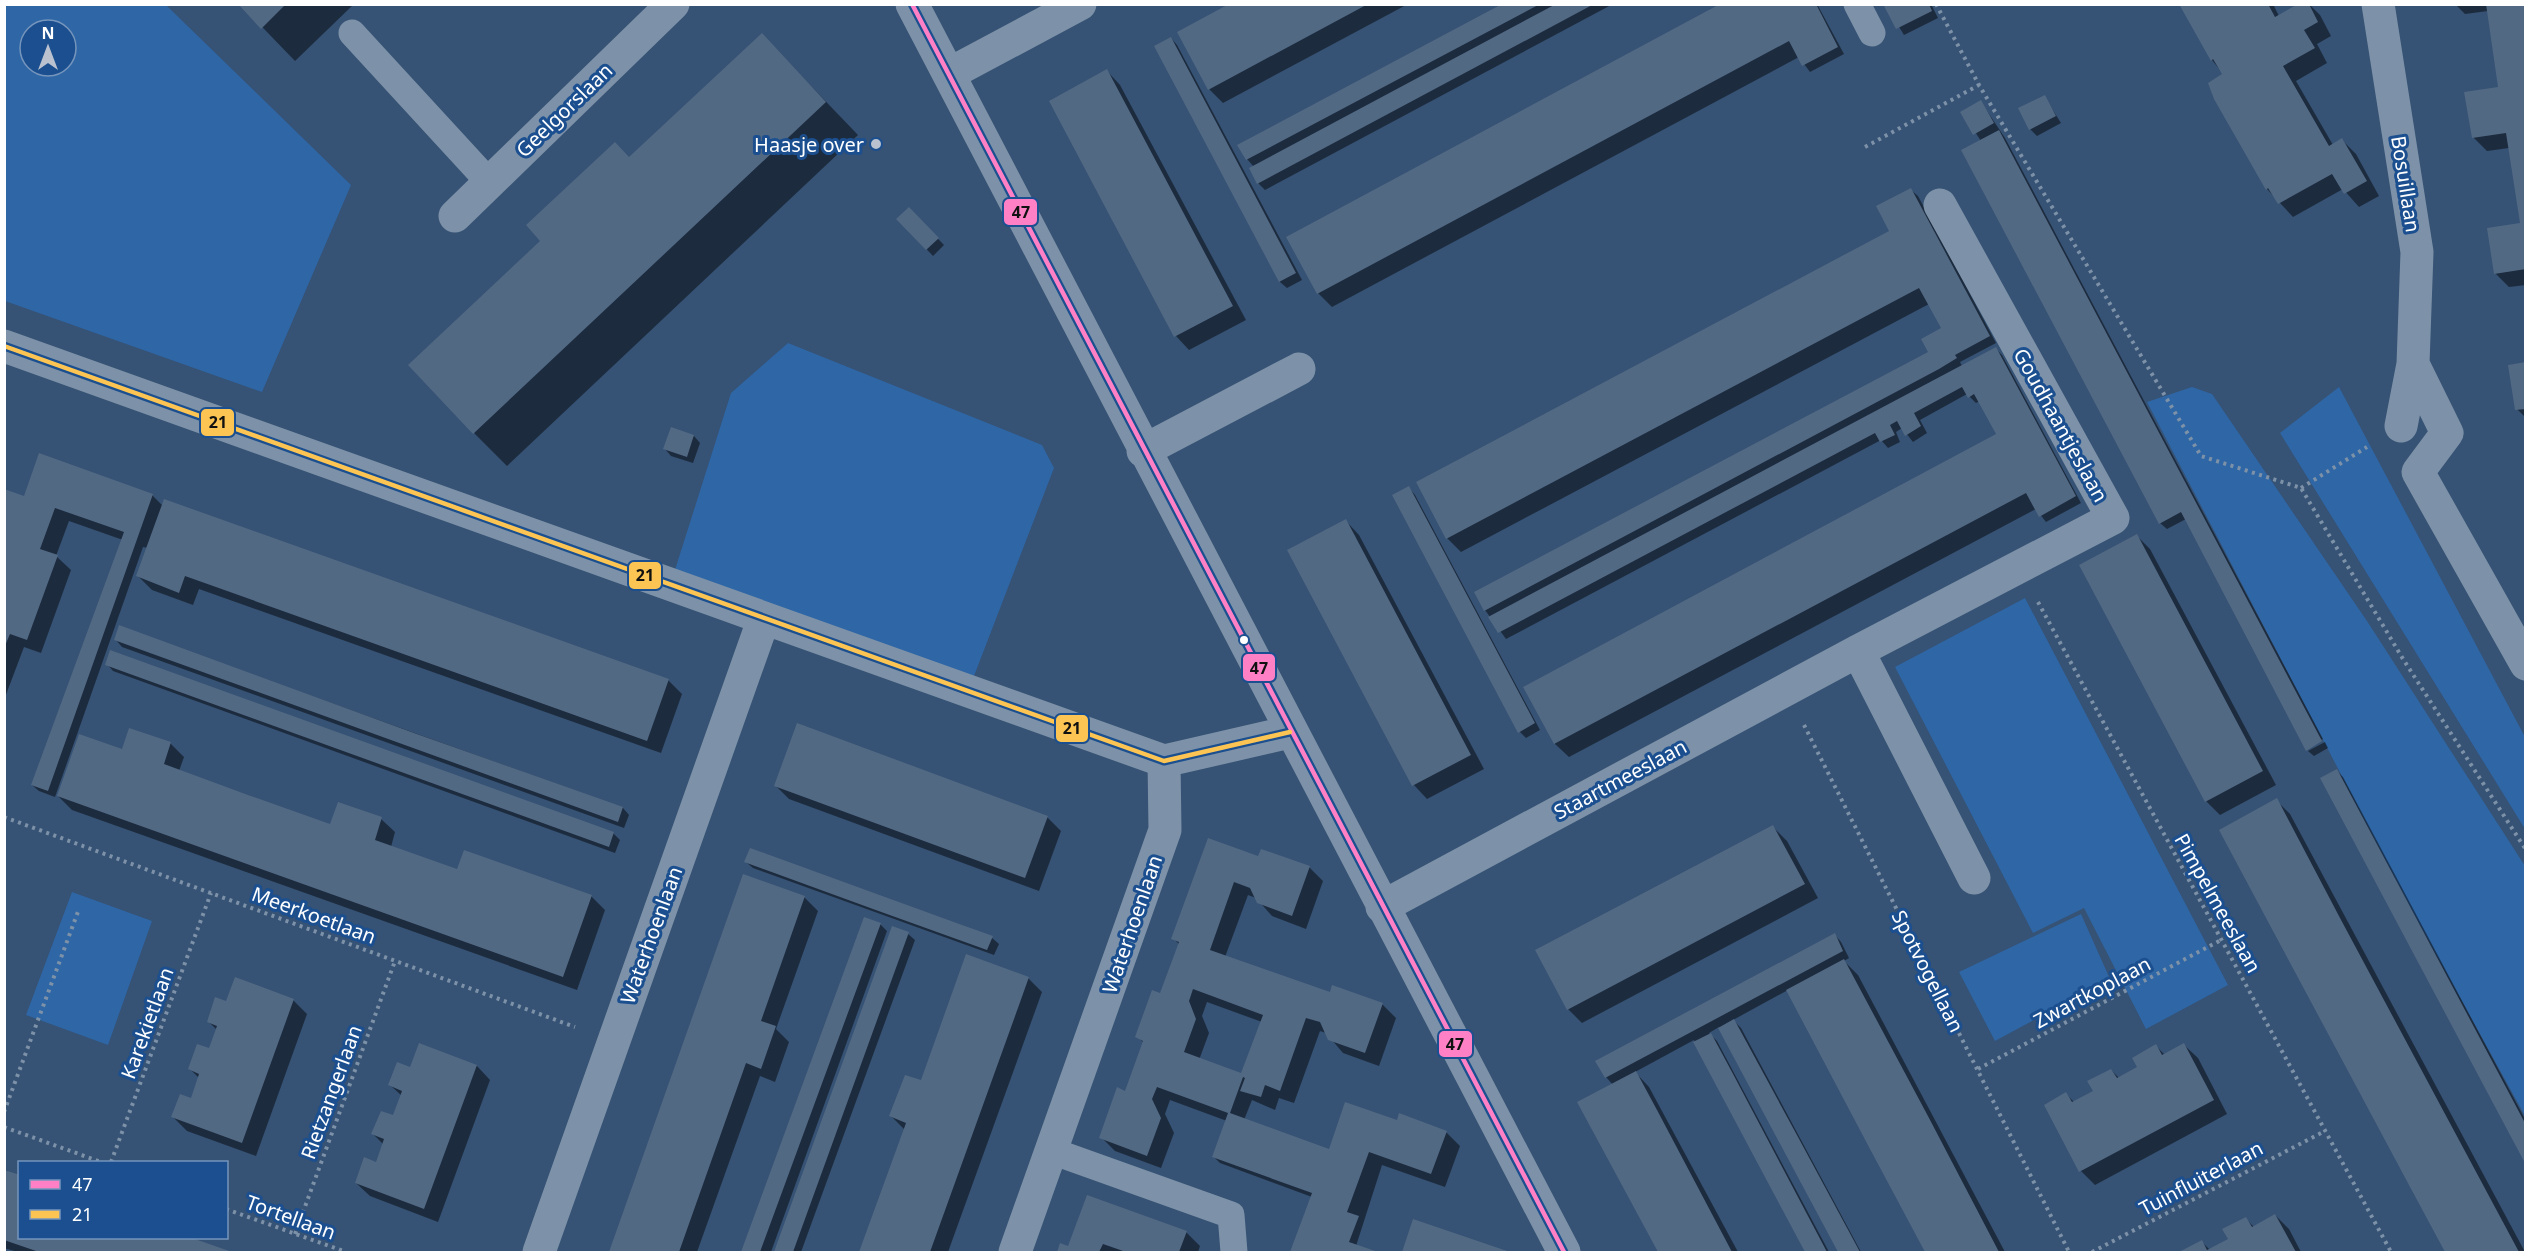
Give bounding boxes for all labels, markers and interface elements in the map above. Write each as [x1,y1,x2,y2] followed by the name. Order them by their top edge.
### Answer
[18,18,78,78] north arrow
[41,22,55,44] text: N
[510,57,618,163] street label: Geelgorslaan
[754,131,864,158] place label: Haasje over
[2385,134,2427,234] street label: Bosuillaan
[869,137,883,151] marker: Haasje over
[1003,198,1038,226] line badge: 47
[1012,201,1030,223] text: 47
[2008,343,2114,507] street label: Goudhaantjeslaan
[200,408,235,437] line badge: 21
[209,411,227,433] text: 21
[628,561,662,590] line badge: 21
[636,564,654,586] text: 21
[1238,634,1250,646] unlabelled marker
[1242,653,1276,682] line badge: 47
[1250,657,1268,679] text: 47
[1055,714,1089,743] line badge: 21
[1063,717,1081,739] text: 21
[1549,733,1691,825] street label: Staartmeeslaan
[2168,828,2268,978] street label: Pimpelmeeslaan
[1096,851,1168,997] street label: Waterhoenlaan
[614,863,688,1007] street label: Waterhoenlaan
[248,880,380,950] street label: Meerkoetlaan
[1886,905,1970,1037] street label: Spotvogellaan
[2029,950,2155,1034] street label: Zwartkoplaan
[114,963,180,1083] street label: Karekietlaan
[294,1021,368,1163] street label: Rietzangerlaan
[1438,1030,1473,1058] line badge: 47
[1446,1033,1464,1055] text: 47
[2134,1134,2268,1222] street label: Tuinfluiterlaan
[18,1161,228,1239] legend
[72,1172,93,1196] text: 47
[242,1188,340,1246] street label: Tortellaan
[72,1202,93,1226] text: 21

